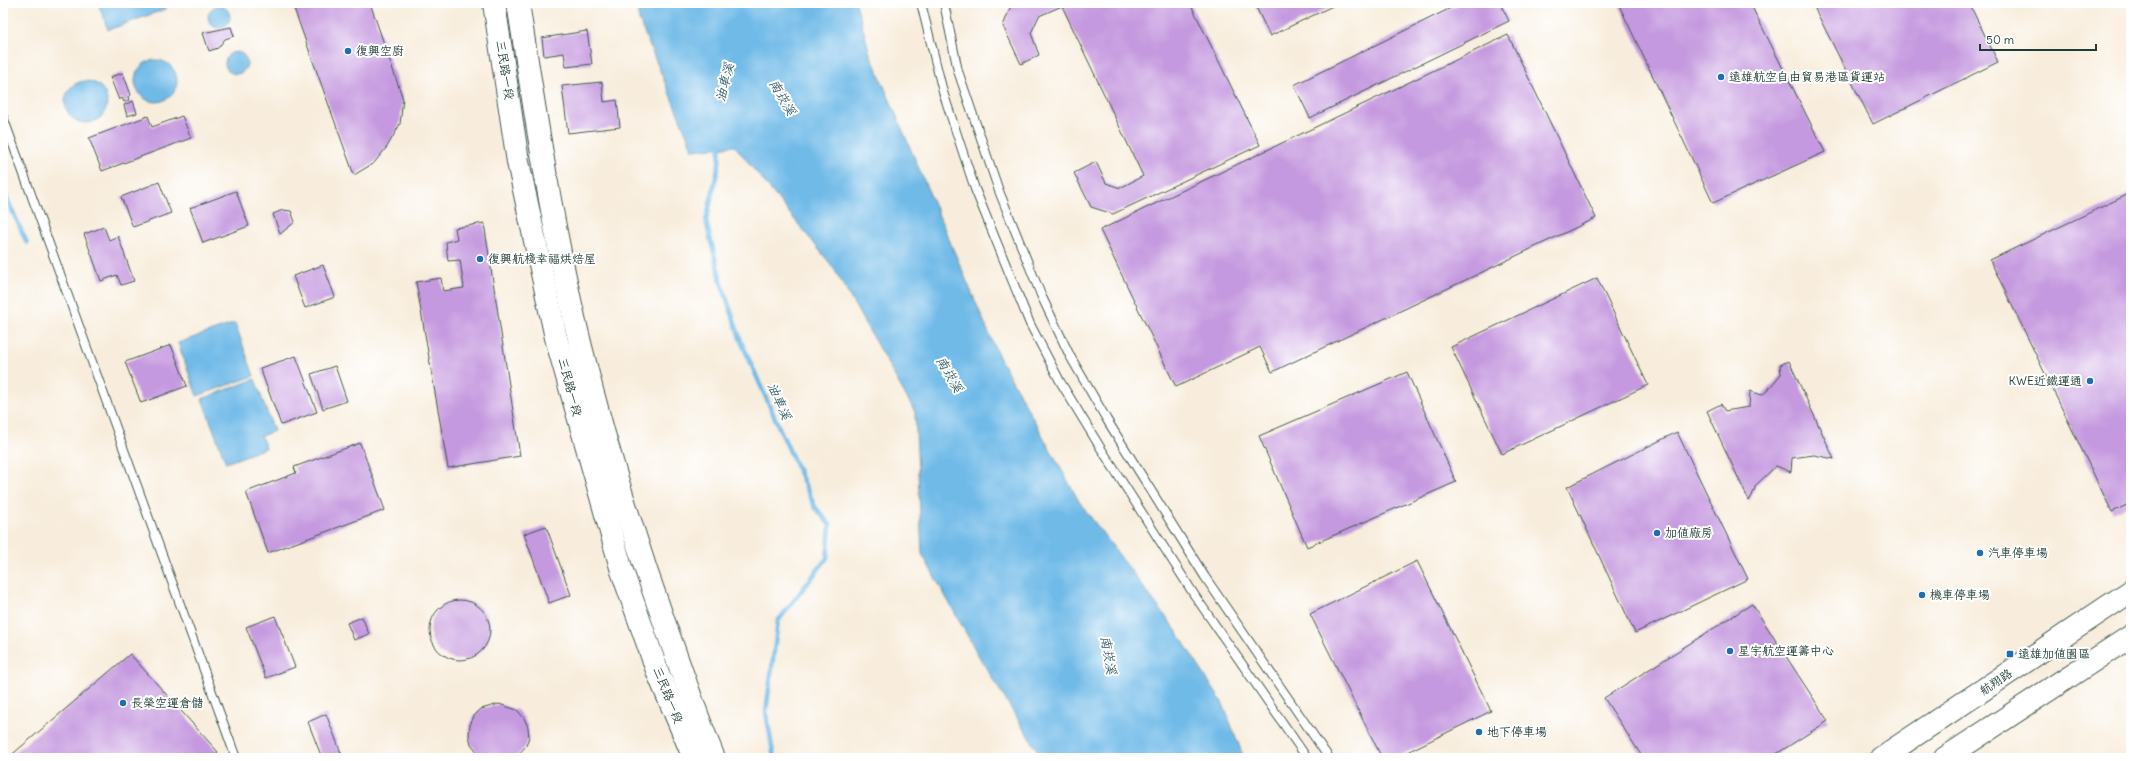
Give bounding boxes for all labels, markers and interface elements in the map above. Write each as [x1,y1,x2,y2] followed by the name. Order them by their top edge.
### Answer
[1980,26,2096,52] scale bar
[1986,32,2015,47] text: 50 m
[493,39,518,101] street label: 三民路一段
[356,43,404,58] place label: 復興空廚
[343,46,353,56] marker: 復興空廚
[712,60,738,103] water label: 油車溪
[1729,69,1885,84] place label: 遠雄航空自由貿易港區貨運站
[1716,72,1726,82] marker: 遠雄航空自由貿易港區貨運站
[765,76,800,119] water label: 南崁溪
[488,251,596,266] place label: 復興航棧幸福烘焙屋
[475,254,485,264] marker: 復興航棧幸福烘焙屋
[932,353,967,396] water label: 南崁溪
[555,356,585,418] street label: 三民路一段
[2009,373,2082,388] place label: KWE近鐵運通
[2085,376,2095,386] marker: KWE近鐵運通
[764,380,796,423] water label: 油車溪
[1665,525,1713,540] place label: 加值廠房
[1652,528,1662,538] marker: 加值廠房
[1988,545,2048,560] place label: 汽車停車場
[1975,548,1985,558] marker: 汽車停車場
[1930,587,1990,602] place label: 機車停車場
[1917,590,1927,600] marker: 機車停車場
[1097,634,1120,677] water label: 南崁溪
[1738,643,1834,658] place label: 星宇航空運籌中心
[1725,646,1735,656] marker: 星宇航空運籌中心
[2018,646,2090,661] place label: 遠雄加值園區
[2005,649,2015,659] marker: 遠雄加值園區
[650,664,687,725] street label: 三民路一段
[1977,665,2015,698] street label: 航翔路
[131,695,203,710] place label: 長榮空運倉儲
[118,698,128,708] marker: 長榮空運倉儲
[1487,724,1547,739] place label: 地下停車場
[1474,727,1484,737] marker: 地下停車場

